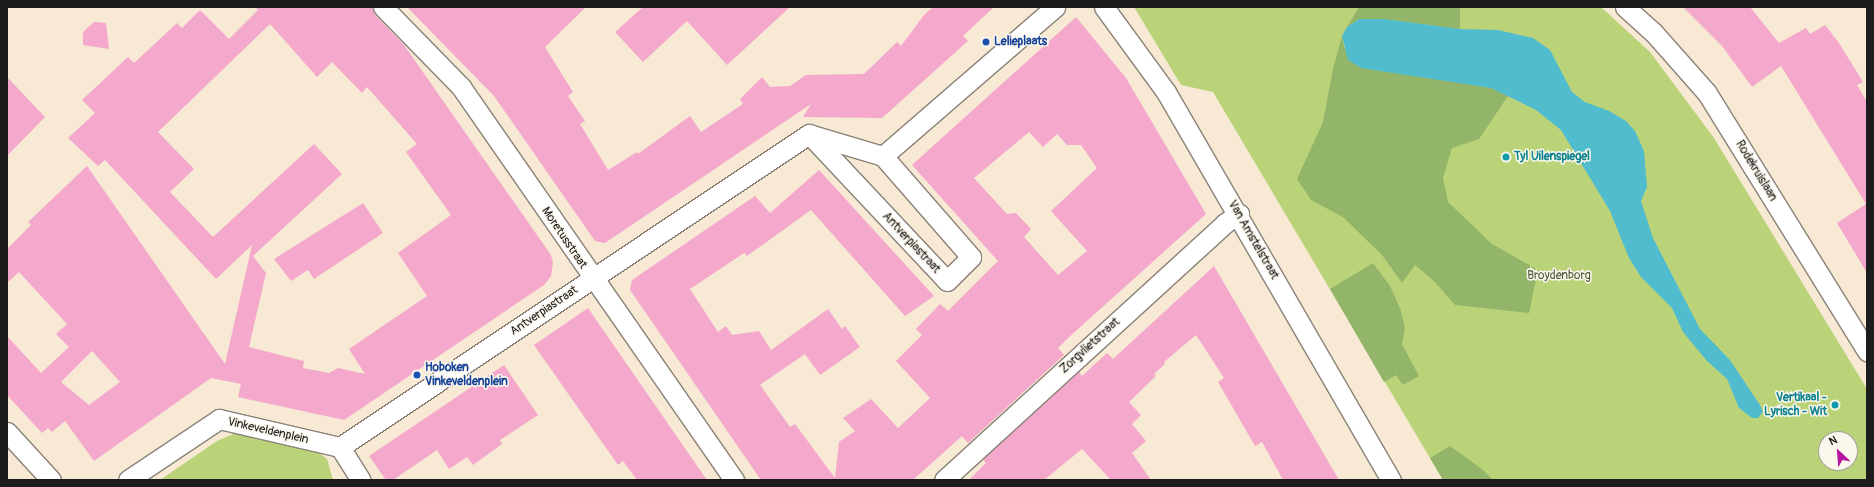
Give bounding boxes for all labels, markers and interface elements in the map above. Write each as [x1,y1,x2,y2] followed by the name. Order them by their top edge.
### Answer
[994,35,1047,49] place label: Lelieplaats
[981,37,991,47] marker: Lelieplaats
[1732,138,1780,204] street label: Rodekruislaan
[1514,150,1590,164] place label: Tyl Uilenspiegel
[1501,152,1511,162] marker: Tyl Uilenspiegel
[1225,198,1281,282] street label: Van Amstelstraat
[538,204,590,272] street label: Moretusstraat
[879,209,943,277] street label: Antverpiastraat
[1527,269,1591,283] park label: Broydenborg
[507,283,581,339] street label: Antverpiastraat
[1057,315,1123,377] street label: Zorgvlietstraat
[425,361,508,389] place label: Hoboken Vinkeveldenplein
[412,370,422,380] marker: Hoboken Vinkeveldenplein
[1764,391,1827,419] place label: Vertikaal - Lyrisch - Wit
[1830,400,1840,410] marker: Vertikaal - Lyrisch - Wit
[226,415,310,447] street label: Vinkeveldenplein
[1818,431,1858,471] north arrow
[1827,433,1839,448] text: N

